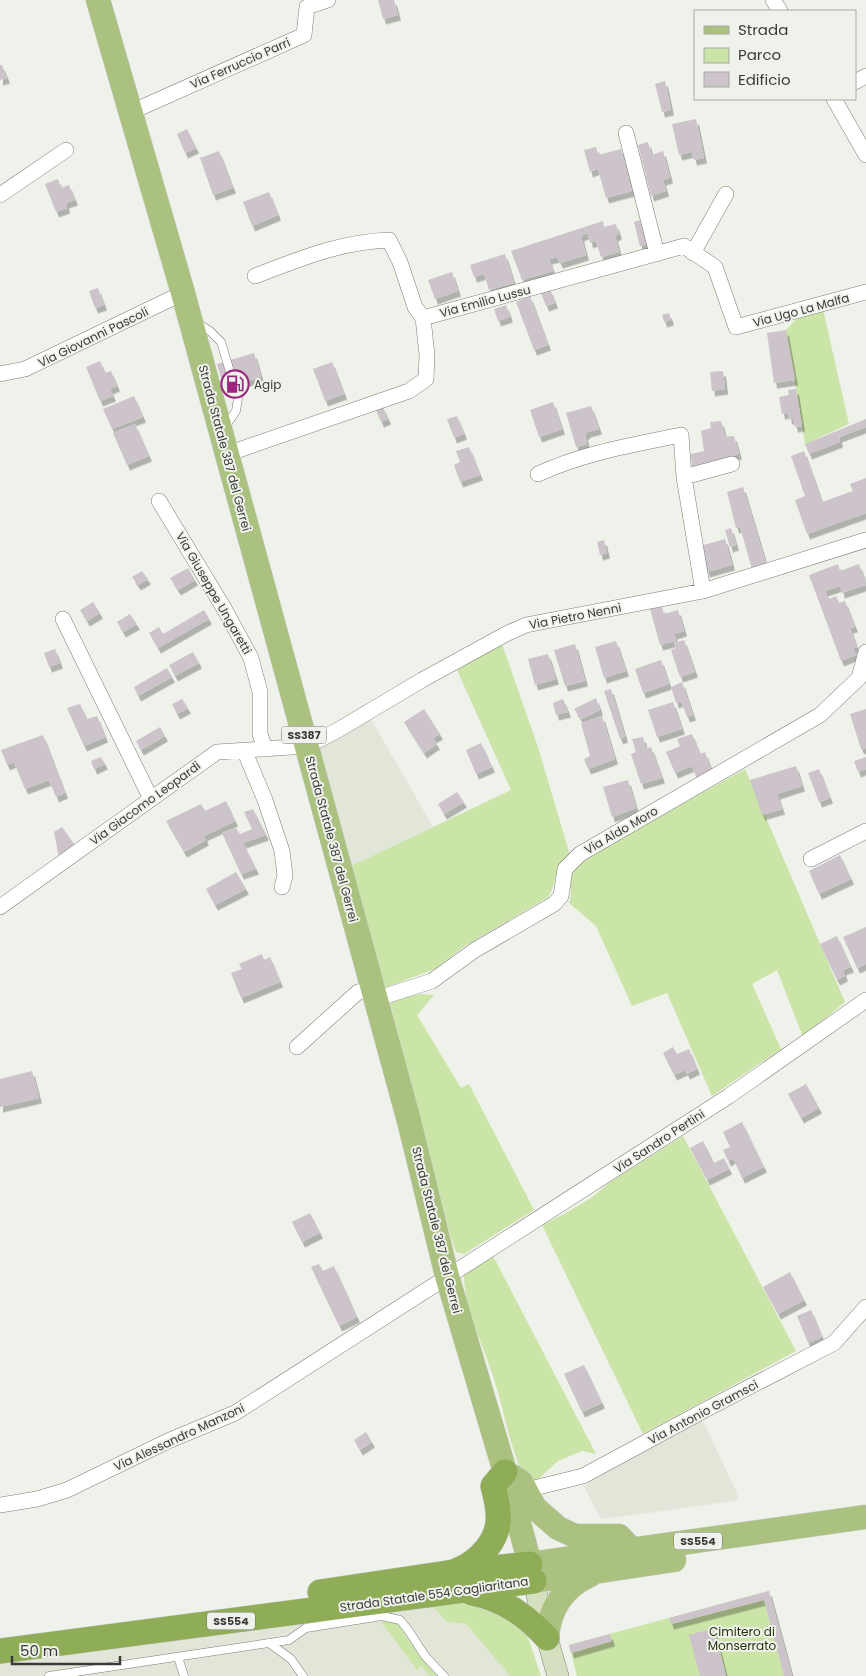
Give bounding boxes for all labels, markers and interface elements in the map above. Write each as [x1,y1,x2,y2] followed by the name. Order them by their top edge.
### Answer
[694,10,856,100] legend
[738,19,788,40] text: Strada
[187,33,293,93] street label: Via Ferruccio Parri
[738,44,781,65] text: Parco
[738,69,791,90] text: Edificio
[438,281,532,321] street label: Via Emilio Lussu
[751,289,851,331] street label: Via Ugo La Malfa
[35,303,151,371] street label: Via Giovanni Pascoli
[195,363,255,533] street label: Strada Statale 387 del Gerrei
[220,369,250,399] fuel station icon: Agip
[254,376,281,393] place label: Agip
[172,529,256,657] street label: Via Giuseppe Ungaretti
[527,599,623,633] street label: Via Pietro Nenni
[282,726,326,744] road number: SS387
[302,754,362,924] street label: Strada Statale 387 del Gerrei
[86,757,204,849] street label: Via Giacomo Leopardi
[581,802,661,858] street label: Via Aldo Moro
[610,1105,708,1177] street label: Via Sandro Pertini
[408,1145,466,1315] street label: Strada Statale 387 del Gerrei
[645,1376,761,1448] street label: Via Antonio Gramsci
[111,1399,247,1475] street label: Via Alessandro Manzoni
[674,1532,722,1550] road number: SS554
[339,1572,529,1616] street label: Strada Statale 554 Cagliaritana
[207,1612,255,1630] road number: SS554
[708,1623,777,1654] park label: Cimitero di Monserrato
[12,1634,120,1666] scale bar
[20,1640,58,1661] text: 50 m

